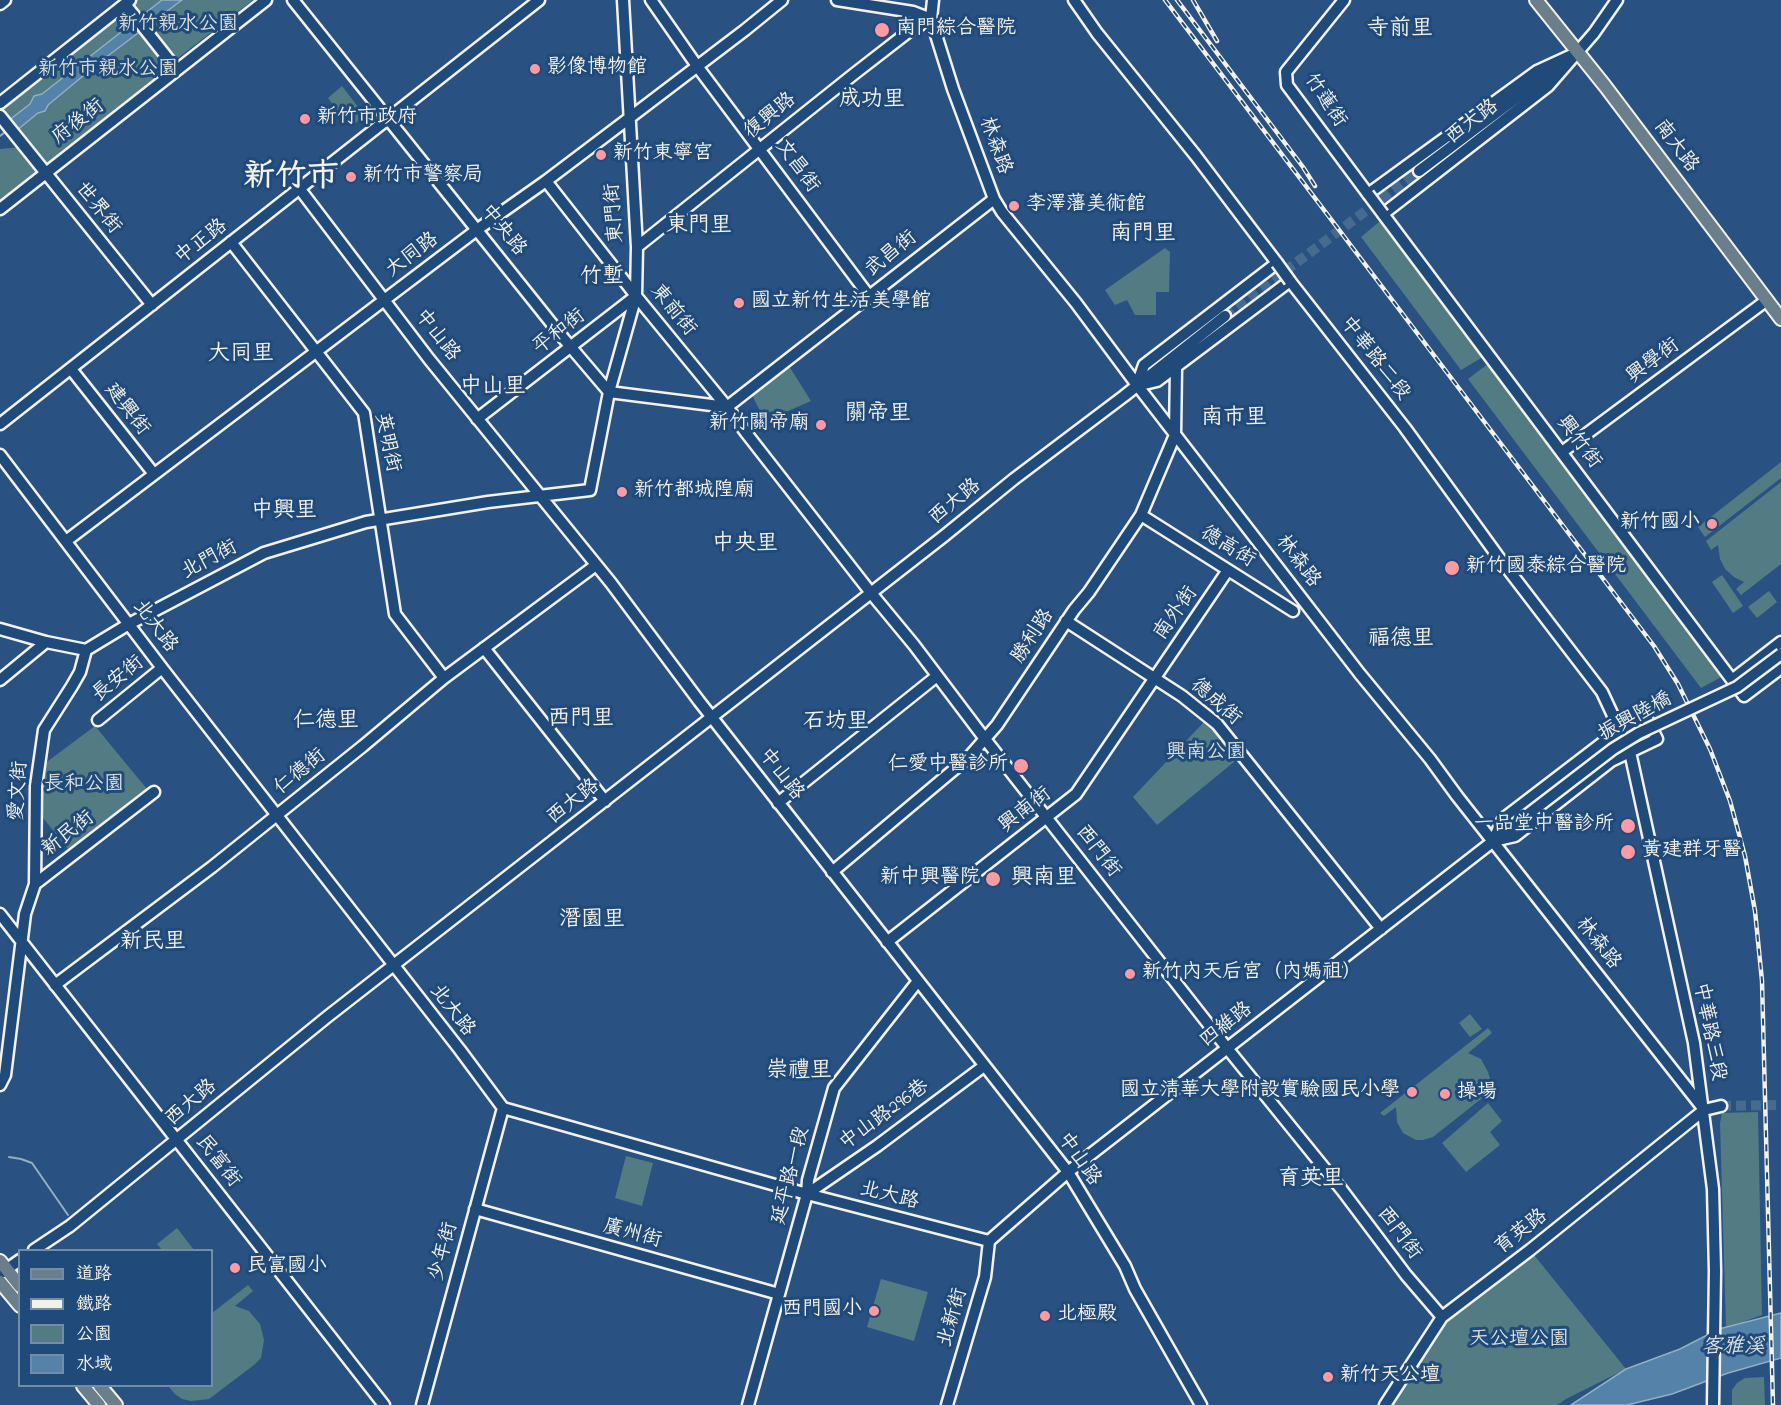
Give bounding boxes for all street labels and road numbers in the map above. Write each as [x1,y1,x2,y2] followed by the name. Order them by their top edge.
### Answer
[1297,69,1351,133] street label: 竹蓮街
[740,89,802,145] street label: 復興路
[48,95,110,151] street label: 府後街
[1442,95,1504,151] street label: 西大路
[972,114,1016,178] street label: 林森路
[1647,116,1703,178] street label: 南大路
[769,136,823,198] street label: 文昌街
[69,178,125,240] street label: 世界街
[602,182,630,244] street label: 東門街
[474,200,530,262] street label: 中央路
[171,215,233,271] street label: 中正路
[861,227,923,283] street label: 武昌街
[382,228,444,284] street label: 大同路
[644,280,700,342] street label: 東前街
[408,305,464,367] street label: 中山路
[529,305,591,361] street label: 平和街
[1334,312,1414,406] street label: 中華路二段
[1623,334,1685,390] street label: 興學街
[98,379,154,441] street label: 建興街
[368,411,404,475] street label: 英明街
[1550,412,1606,474] street label: 興竹街
[925,475,987,531] street label: 西大路
[1195,522,1259,574] street label: 德高街
[1269,531,1325,593] street label: 林森路
[178,536,242,586] street label: 北門街
[1150,583,1204,645] street label: 南外街
[126,596,182,658] street label: 北大路
[1008,605,1060,669] street label: 勝利路
[88,652,150,708] street label: 長安街
[1184,674,1246,732] street label: 德成街
[1595,688,1677,748] street label: 振興陸橋
[752,744,808,806] street label: 中山路
[270,745,332,801] street label: 仁德街
[6,760,34,822] street label: 愛文街
[543,775,605,831] street label: 西大路
[995,783,1057,839] street label: 興南街
[38,807,100,863] street label: 新民街
[1069,821,1125,883] street label: 西門街
[1569,913,1625,975] street label: 林森路
[423,980,479,1042] street label: 北大路
[1687,981,1729,1083] street label: 中華路三段
[1196,998,1258,1054] street label: 四維路
[161,1076,223,1132] street label: 西大路
[836,1076,934,1156] street label: 中山路296巷
[768,1125,816,1227] street label: 延平路一段
[1051,1129,1105,1191] street label: 中山路
[189,1131,245,1193] street label: 民富街
[857,1178,921,1216] street label: 北大路
[1370,1203,1426,1265] street label: 西門街
[1491,1205,1553,1261] street label: 育英路
[600,1216,664,1254] street label: 廣州街
[426,1220,464,1284] street label: 少年街
[934,1286,974,1350] street label: 北新街

